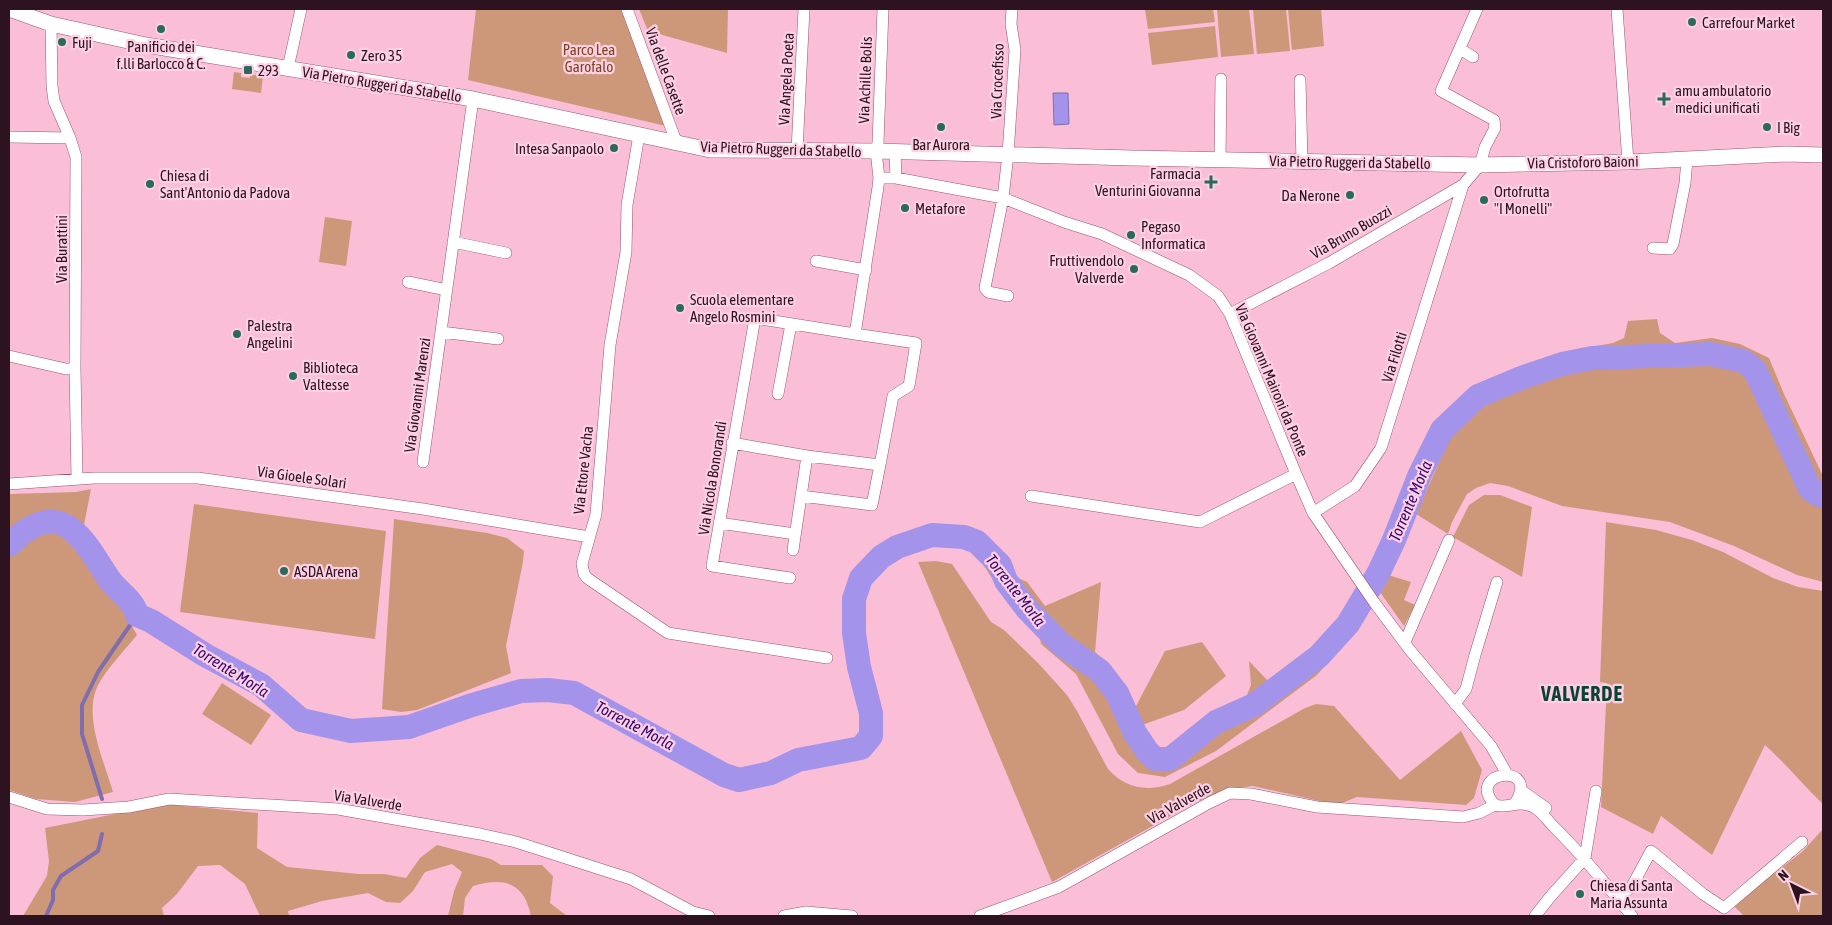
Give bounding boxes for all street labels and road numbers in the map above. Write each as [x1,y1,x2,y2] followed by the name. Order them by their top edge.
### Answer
[642,25,690,117] street label: Via delle Casette
[775,32,797,126] street label: Via Angela Poeta
[855,36,875,124] street label: Via Achille Bolis
[987,43,1007,119] street label: Via Crocefisso
[301,63,463,105] street label: Via Pietro Ruggeri da Stabello
[700,138,862,160] street label: Via Pietro Ruggeri da Stabello
[1269,152,1431,172] street label: Via Pietro Ruggeri da Stabello
[1527,153,1639,171] street label: Via Cristoforo Baioni
[1308,202,1394,262] street label: Via Bruno Buozzi
[53,215,70,283] street label: Via Burattini
[1232,301,1312,459] street label: Via Giovanni Maironi da Ponte
[1378,330,1410,384] street label: Via Filotti
[401,337,433,453] street label: Via Giovanni Marenzi
[695,420,729,536] street label: Via Nicola Bonorandi
[570,425,596,515] street label: Via Ettore Vacha
[256,462,348,492] street label: Via Gioele Solari
[1145,779,1213,827] street label: Via Valverde
[333,786,403,814] street label: Via Valverde

